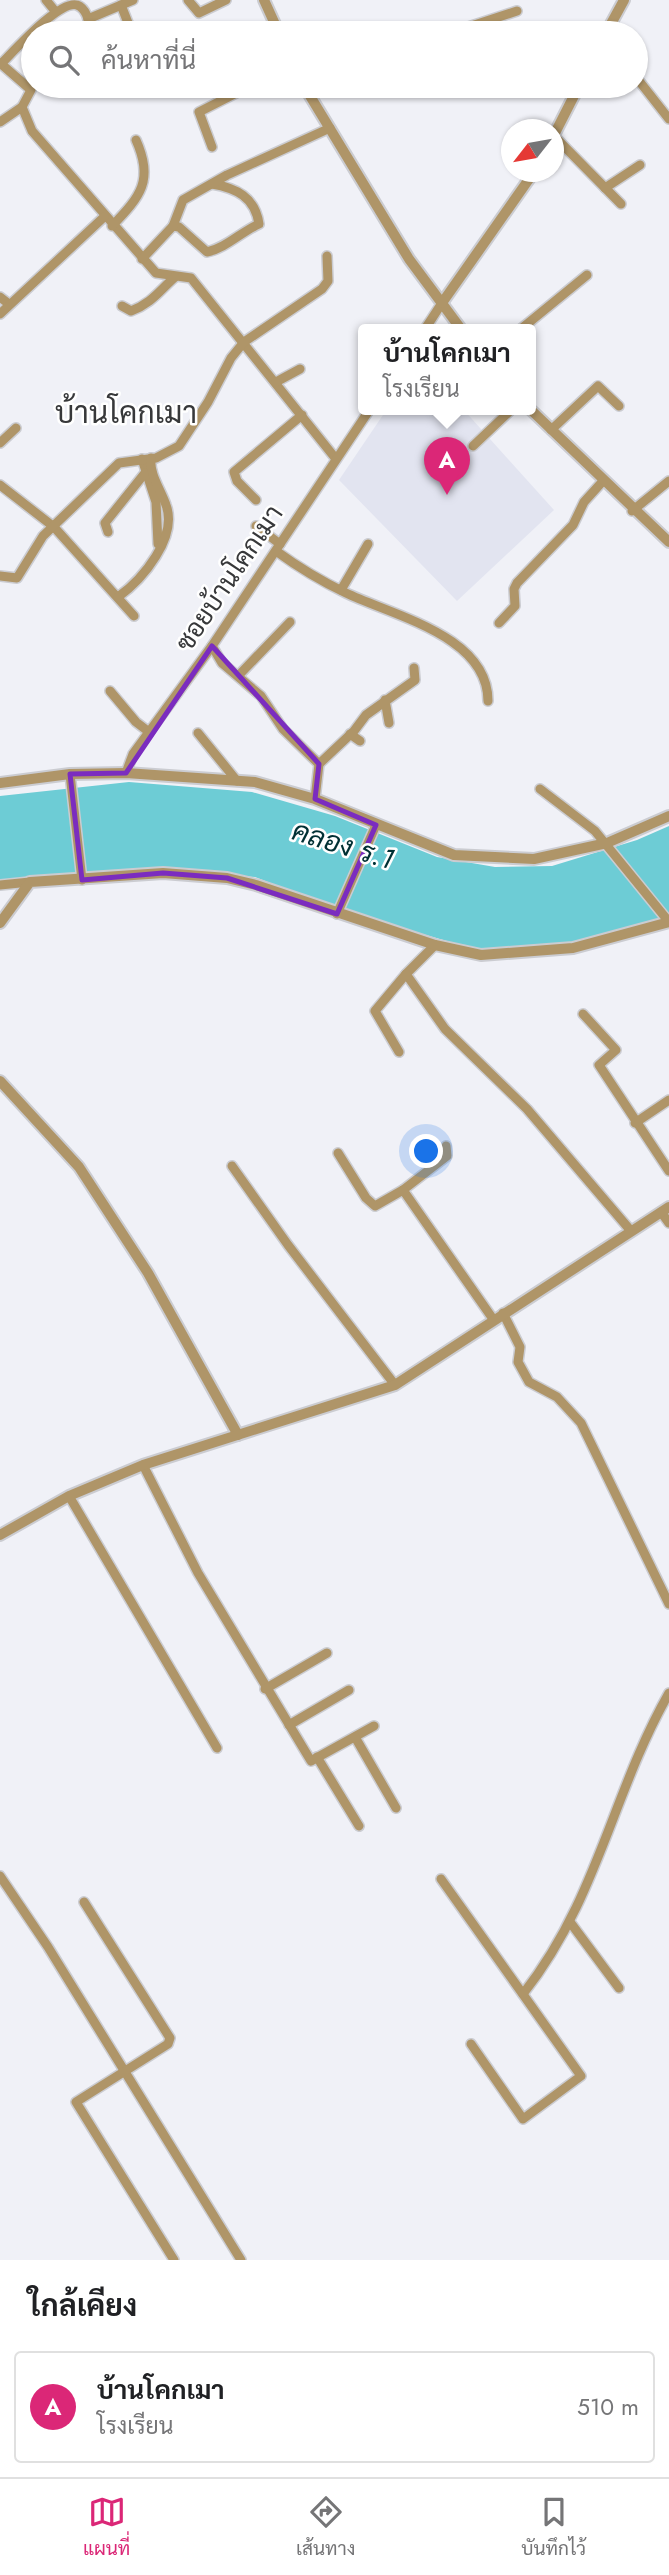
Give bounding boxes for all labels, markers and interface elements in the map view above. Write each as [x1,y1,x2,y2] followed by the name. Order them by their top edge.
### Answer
[21,21,648,98] search box
[45,41,83,79] icon: search
[101,41,196,79] text: ค้นหาที่นี่
[501,119,564,182] north arrow
[358,324,536,415] popup
[383,334,511,372] text: บ้านโคกเมา
[383,372,460,406] text: โรงเรียน
[55,391,197,434] district label: บ้านโคกเมา
[424,437,470,495] pin: A
[166,497,292,659] street label: ซอยบ้านโคกเมา
[287,810,399,880] water label: คลอง ร.1
[409,1134,443,1168] your location
[28,2284,137,2327] text: ใกล้เคียง
[97,2371,225,2409] text: บ้านโคกเมา
[45,2390,61,2424] text: A
[577,2390,639,2424] text: 510 m
[97,2409,173,2443] text: โรงเรียน
[83,2493,130,2562] tab: แผนที่
[296,2493,355,2562] tab: เส้นทาง
[521,2493,586,2562] tab: บันทึกไว้

